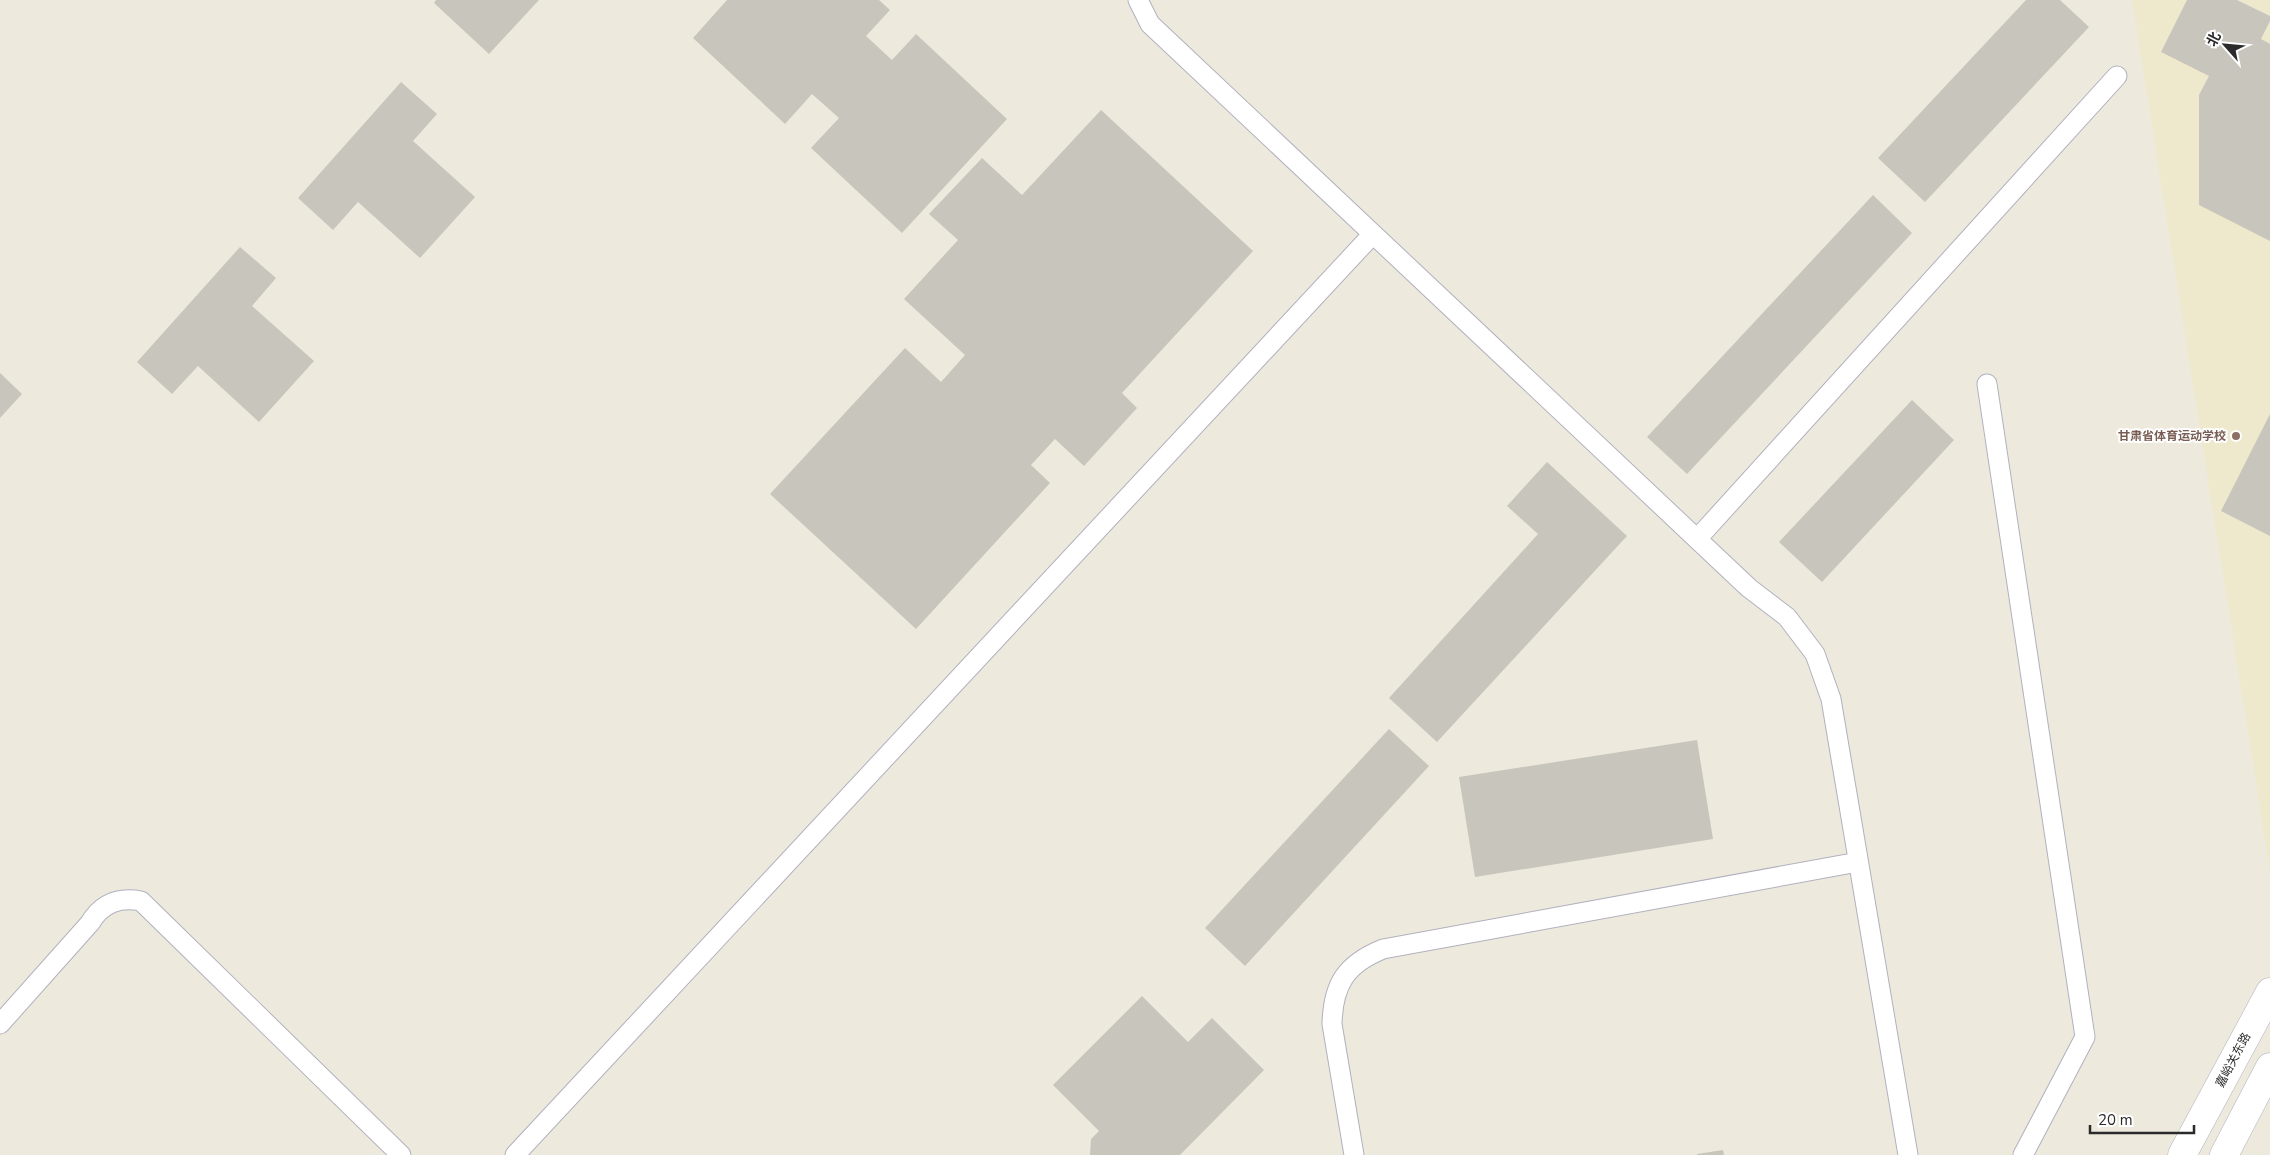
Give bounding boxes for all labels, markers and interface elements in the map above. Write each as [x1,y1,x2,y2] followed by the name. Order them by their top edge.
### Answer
[2200,20,2250,70] north arrow
[2202,29,2226,50] text: 北
[2118,428,2226,444] place label: 甘肃省体育运动学校
[2230,430,2242,442] marker: 甘肃省体育运动学校
[2212,1030,2254,1090] street label: 嘉峪关东路
[2090,1102,2194,1134] scale bar
[2098,1110,2133,1130] text: 20 m

